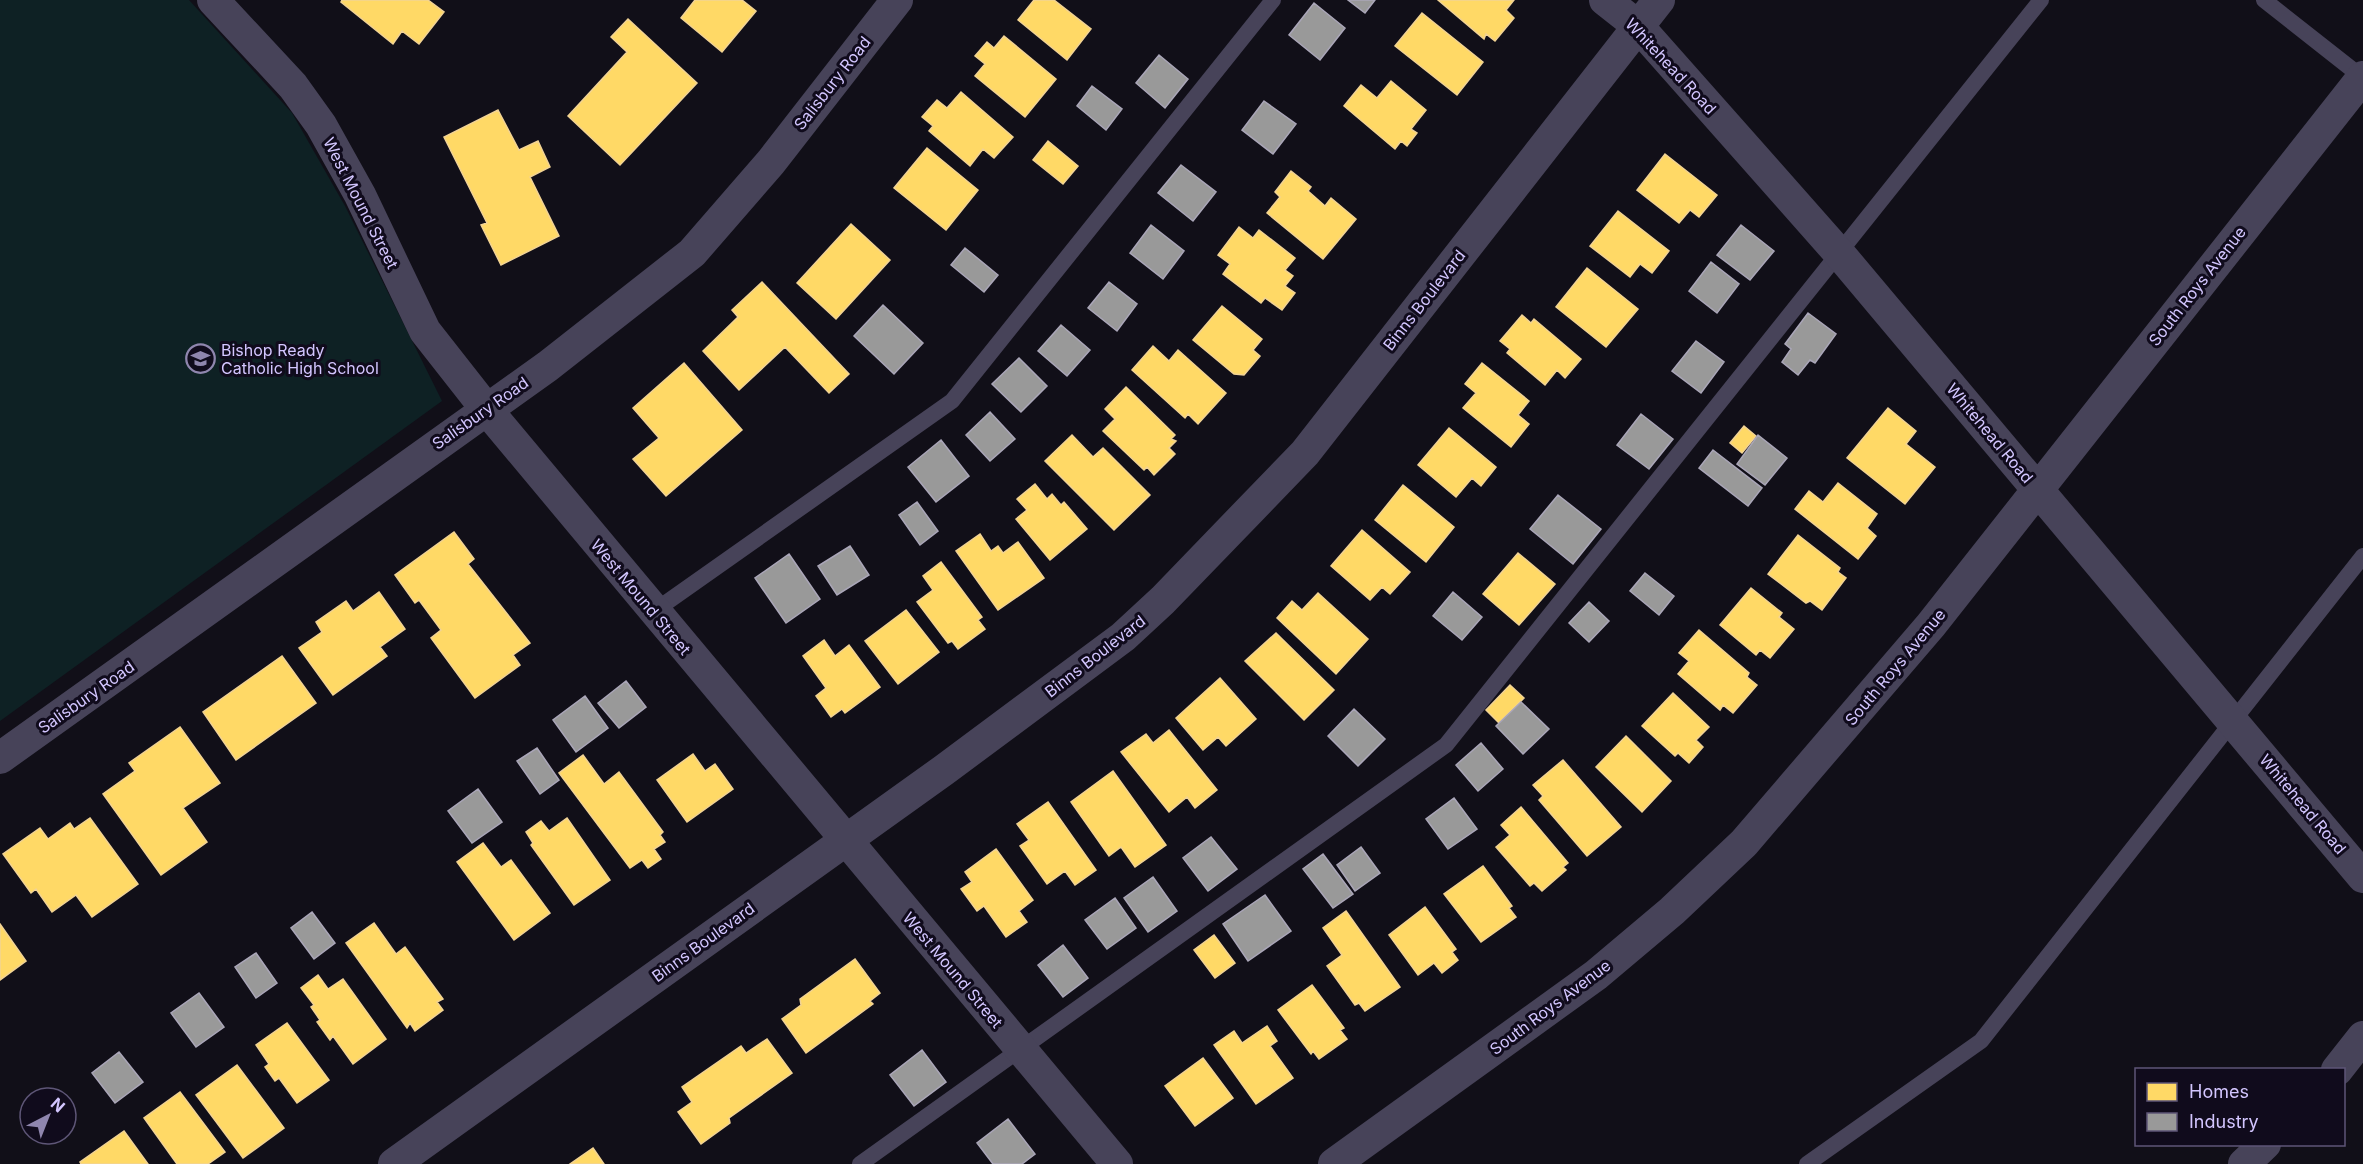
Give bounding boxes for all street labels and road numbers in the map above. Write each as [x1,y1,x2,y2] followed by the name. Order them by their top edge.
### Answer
[1621,14,1721,118] street label: Whitehead Road
[789,32,875,134] street label: Salisbury Road
[319,134,403,272] street label: West Mound Street
[2144,222,2250,350] street label: South Roys Avenue
[1379,246,1469,354] street label: Binns Boulevard
[428,372,532,454] street label: Salisbury Road
[1942,379,2038,487] street label: Whitehead Road
[587,535,695,659] street label: West Mound Street
[1840,605,1950,729] street label: South Roys Avenue
[1041,611,1149,701] street label: Binns Boulevard
[34,656,138,738] street label: Salisbury Road
[2255,750,2351,858] street label: Whitehead Road
[648,898,758,986] street label: Binns Boulevard
[899,908,1007,1032] street label: West Mound Street
[1486,955,1614,1059] street label: South Roys Avenue

